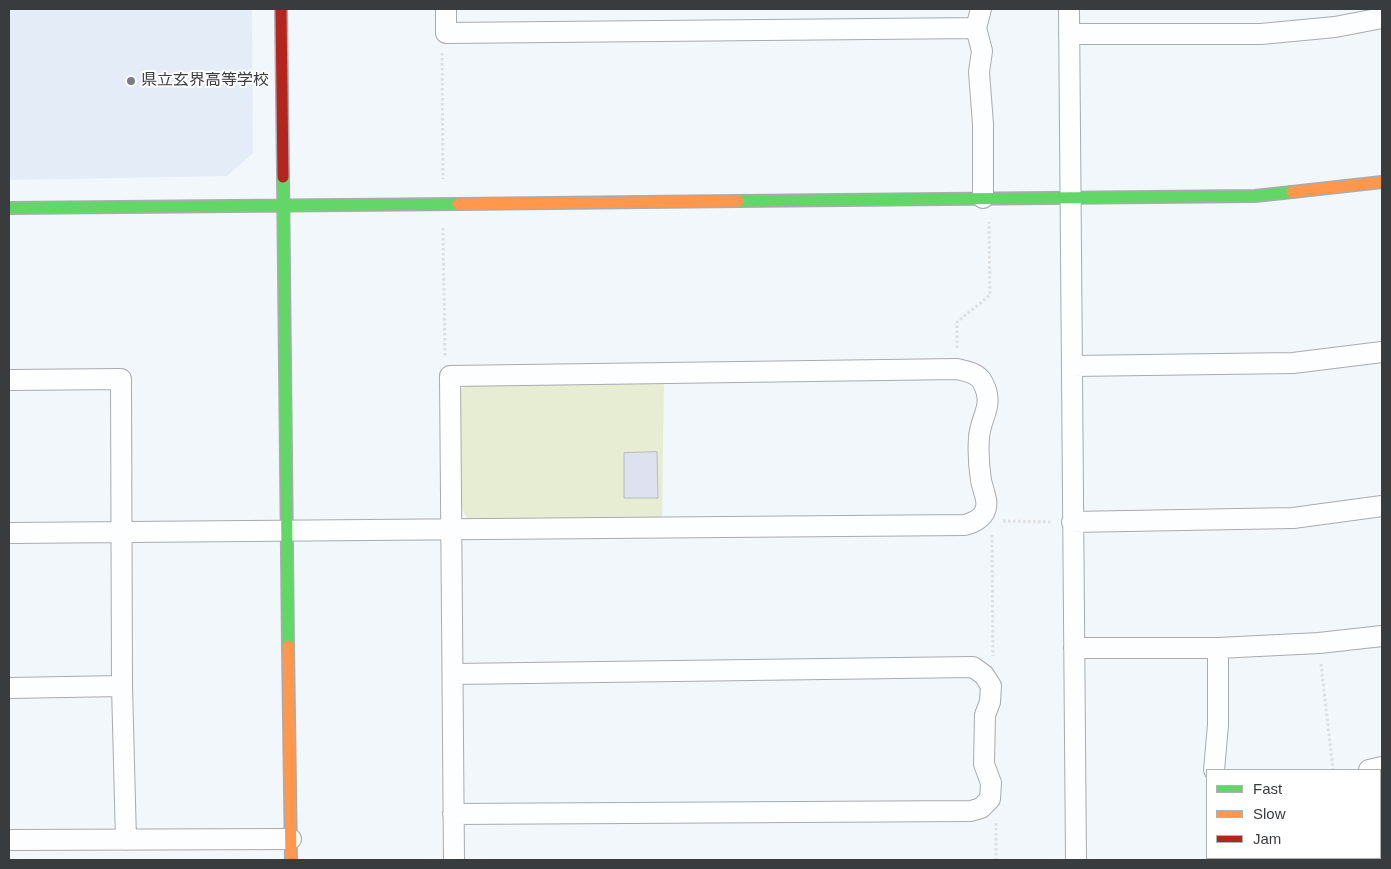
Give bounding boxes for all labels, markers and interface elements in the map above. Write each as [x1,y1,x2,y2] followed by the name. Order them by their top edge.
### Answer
[141,71,269,91] place label: 県立玄界高等学校
[125,75,137,87] marker: 県立玄界高等学校
[1206,769,1381,859] legend
[1253,780,1282,797] text: Fast
[1253,805,1286,822] text: Slow
[1253,830,1281,847] text: Jam

